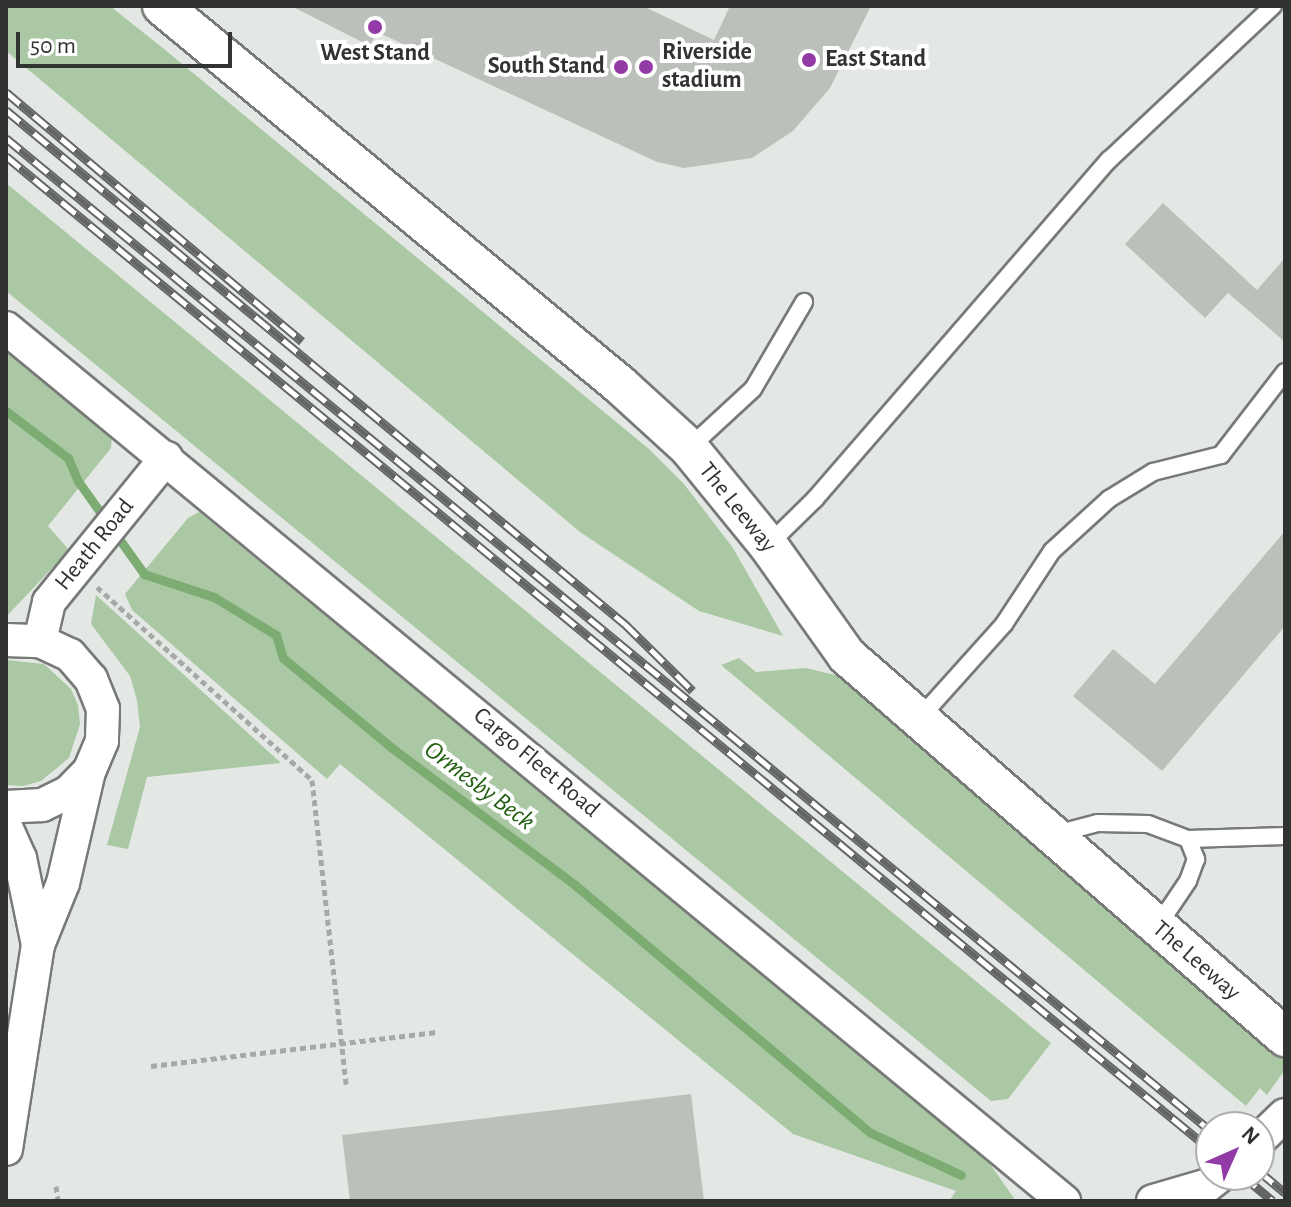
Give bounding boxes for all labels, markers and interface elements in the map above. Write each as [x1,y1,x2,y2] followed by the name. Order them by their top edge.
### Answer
[20,16,236,66] scale bar
[366,18,384,36] marker: West Stand
[30,34,76,58] text: 50 m
[662,39,752,95] place label: Riverside stadium
[320,40,430,68] place label: West Stand
[825,46,926,74] place label: East Stand
[800,51,818,69] marker: East Stand
[488,53,605,81] place label: South Stand
[612,58,630,76] marker: South Stand
[637,58,655,76] marker: Riverside stadium
[692,457,782,559] street label: The Leeway
[49,493,141,597] street label: Heath Road
[467,702,605,824] street label: Cargo Fleet Road
[418,734,540,838] water label: Ormesby Beck
[1146,915,1246,1007] street label: The Leeway
[1195,1111,1275,1191] north arrow
[1237,1122,1264,1149] text: N

